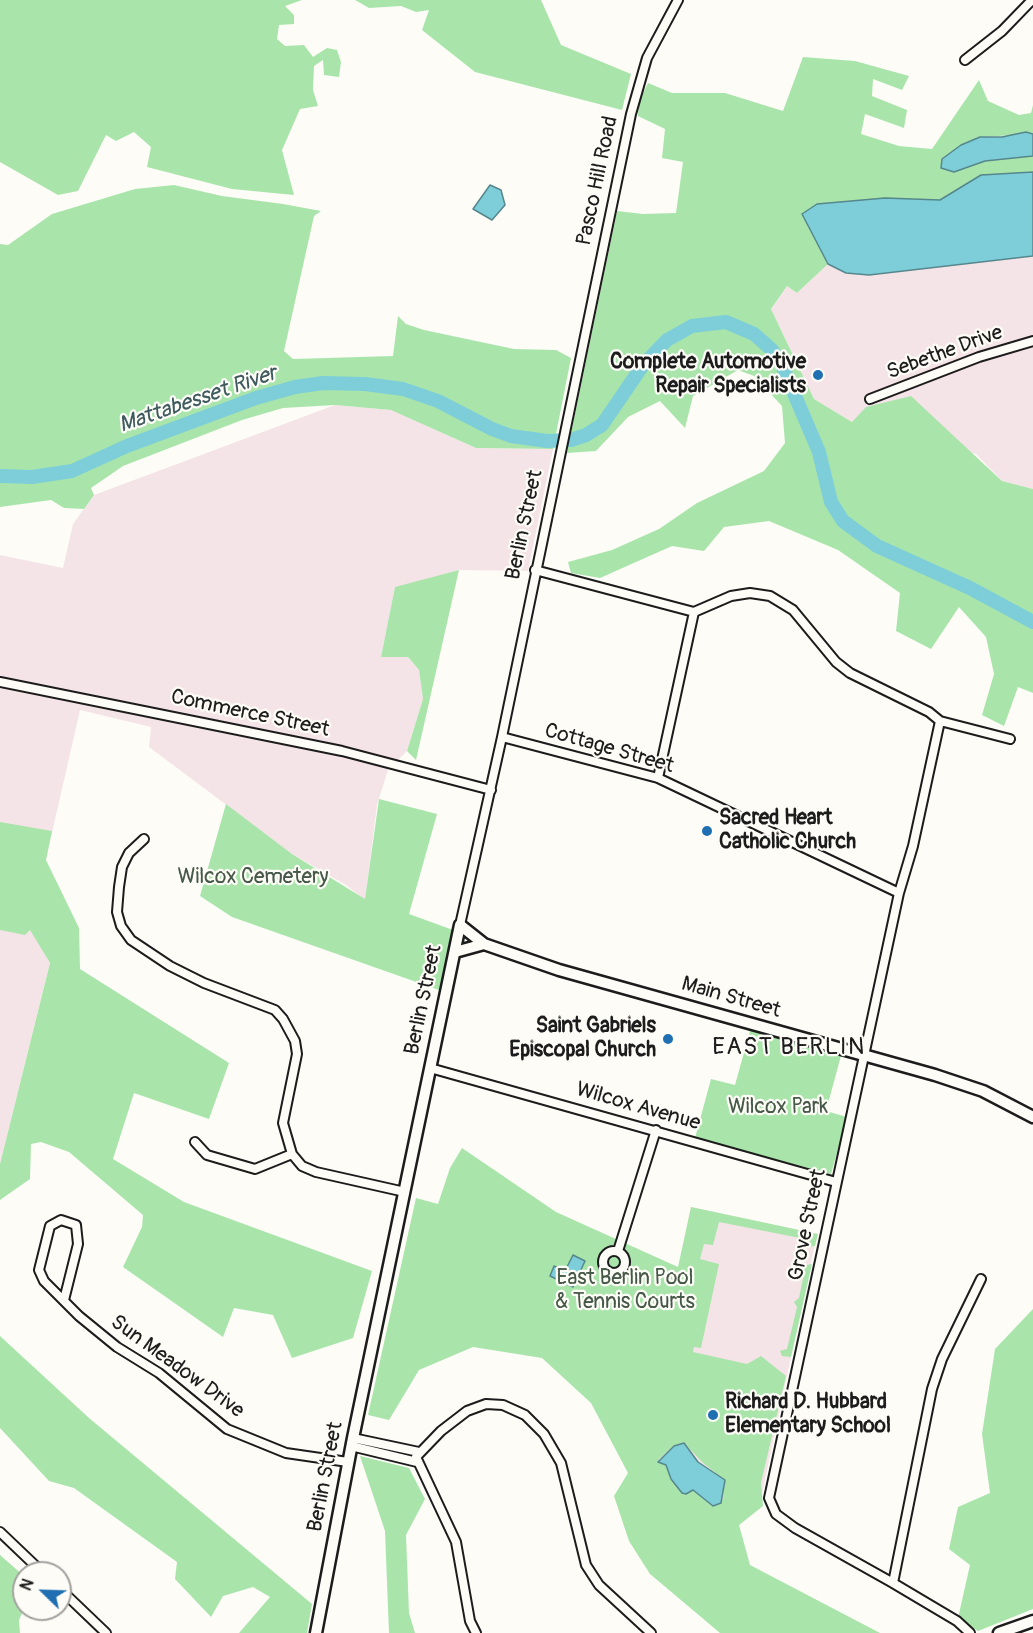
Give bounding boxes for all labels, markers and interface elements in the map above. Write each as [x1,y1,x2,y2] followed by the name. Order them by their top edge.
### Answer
[572,114,624,248] street label: Pasco Hill Road
[884,320,1006,386] street label: Sebethe Drive
[610,350,806,400] place label: Complete Automotive Repair Specialists
[116,361,280,439] water label: Mattabesset River
[811,368,825,382] marker: Complete Automotive Repair Specialists
[501,468,549,582] street label: Berlin Street
[169,685,331,743] street label: Commerce Street
[541,719,677,779] street label: Cottage Street
[719,806,856,856] place label: Sacred Heart Catholic Church
[700,824,714,838] marker: Sacred Heart Catholic Church
[178,865,328,891] park label: Wilcox Cemetery
[400,943,448,1057] street label: Berlin Street
[679,972,783,1024] street label: Main Street
[509,1014,656,1064] place label: Saint Gabriels Episcopal Church
[661,1032,675,1046] marker: Saint Gabriels Episcopal Church
[712,1034,866,1062] district label: EAST BERLIN
[573,1077,703,1137] street label: Wilcox Avenue
[728,1095,828,1121] park label: Wilcox Park
[784,1167,832,1283] street label: Grove Street
[555,1266,695,1316] park label: East Berlin Pool & Tennis Courts
[105,1310,249,1424] street label: Sun Meadow Drive
[725,1390,891,1440] place label: Richard D. Hubbard Elementary School
[706,1408,720,1422] marker: Richard D. Hubbard Elementary School
[303,1420,349,1534] street label: Berlin Street
[12,1561,72,1621] north arrow
[16,1576,39,1594] text: N

